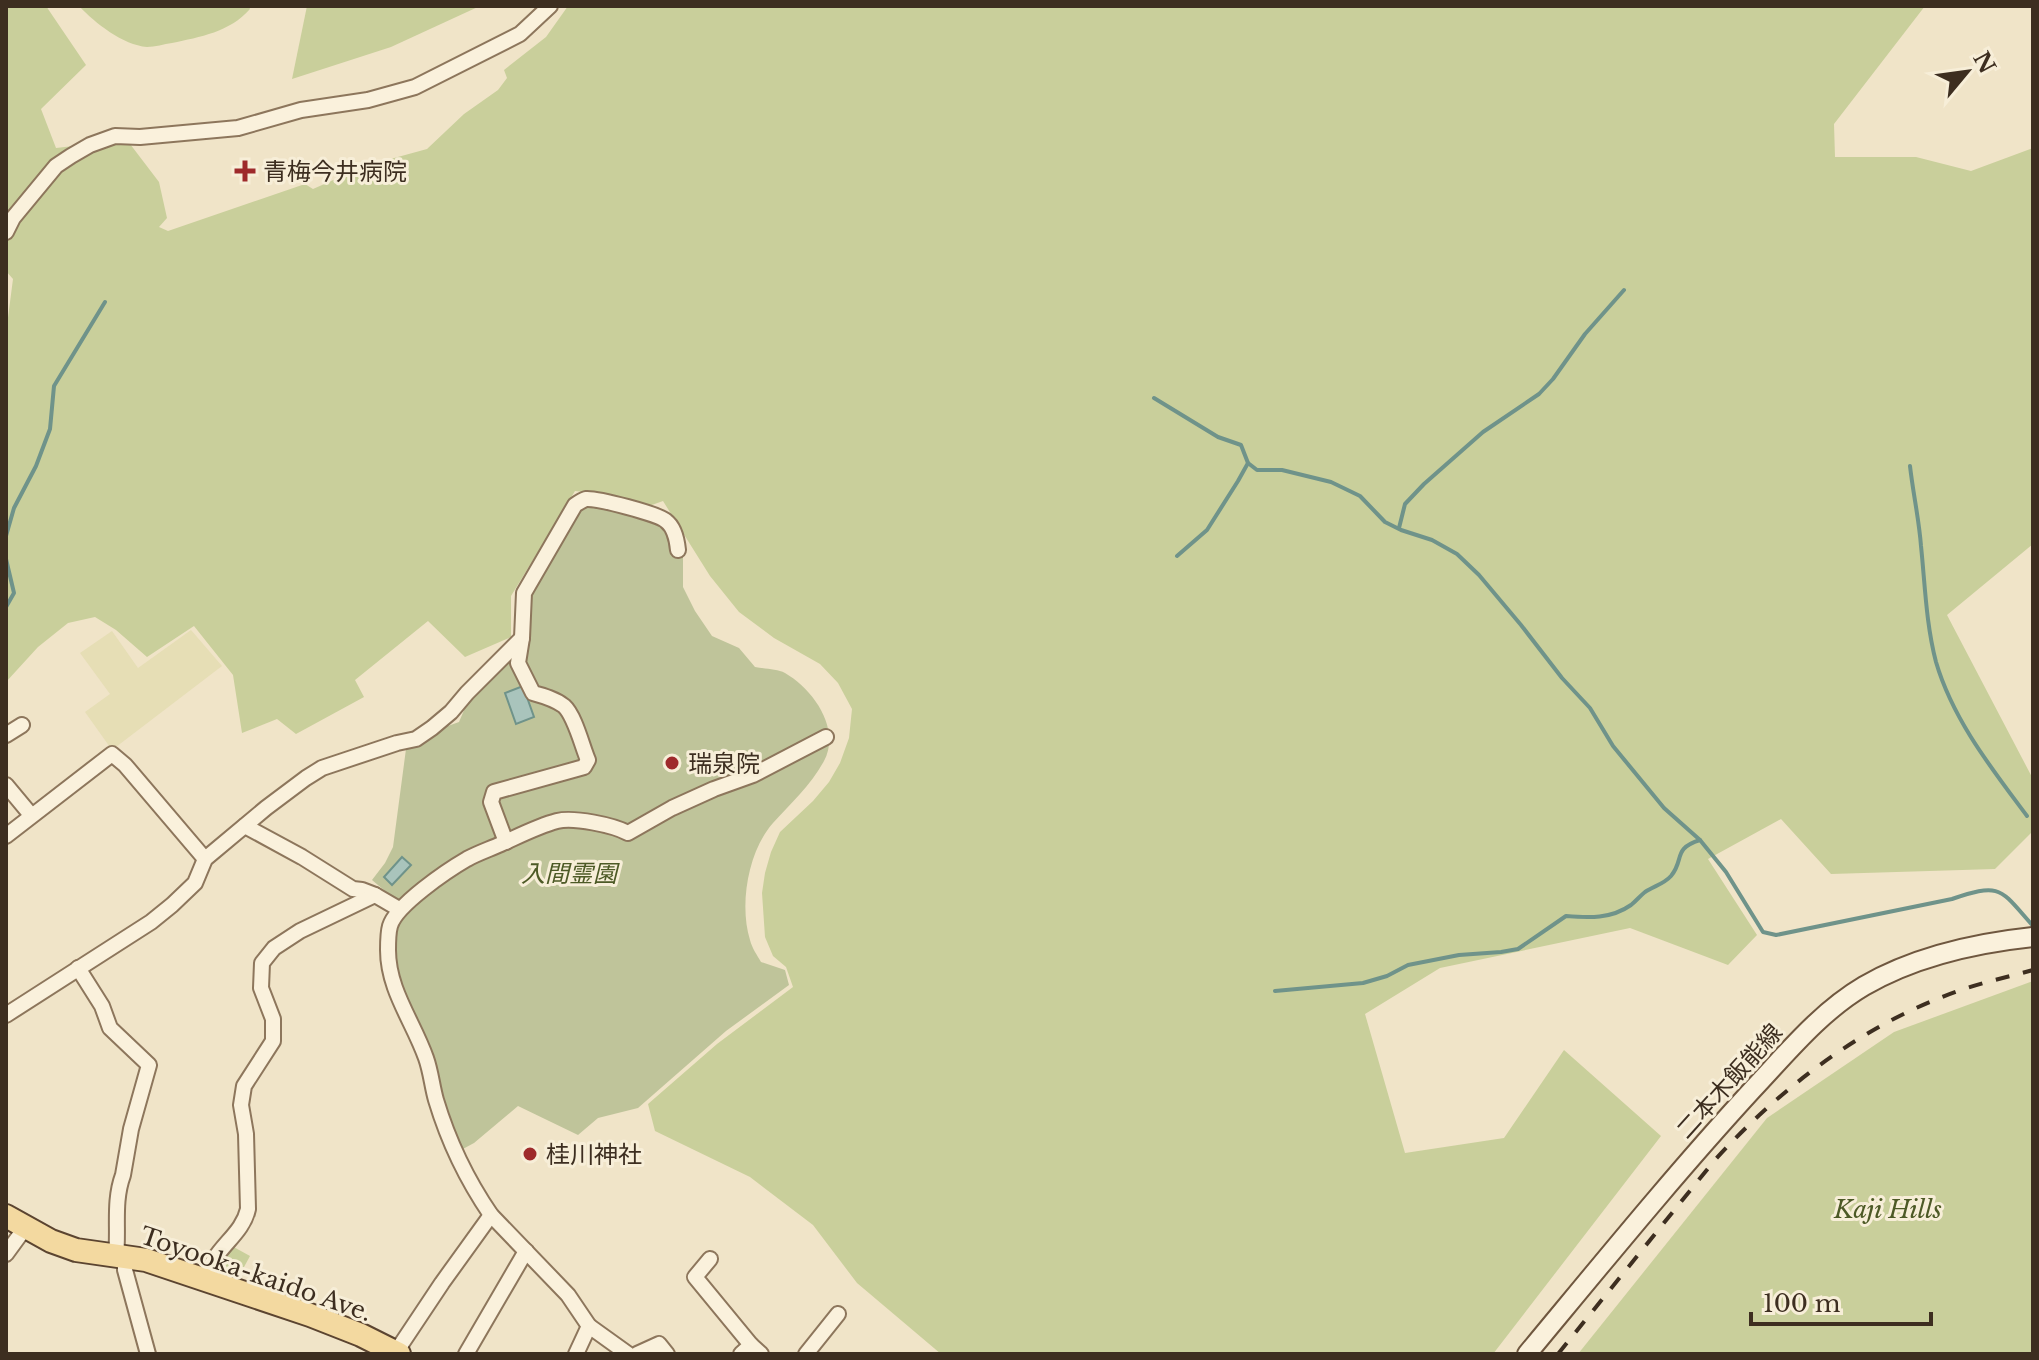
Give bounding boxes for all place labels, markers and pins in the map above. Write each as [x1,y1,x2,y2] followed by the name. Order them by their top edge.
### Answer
[263,157,407,186] place label: 青梅今井病院
[234,160,256,182] marker: 青梅今井病院
[688,749,760,778] place label: 瑞泉院
[663,754,681,772] marker: 瑞泉院
[546,1140,642,1169] place label: 桂川神社
[521,1145,539,1163] marker: 桂川神社

